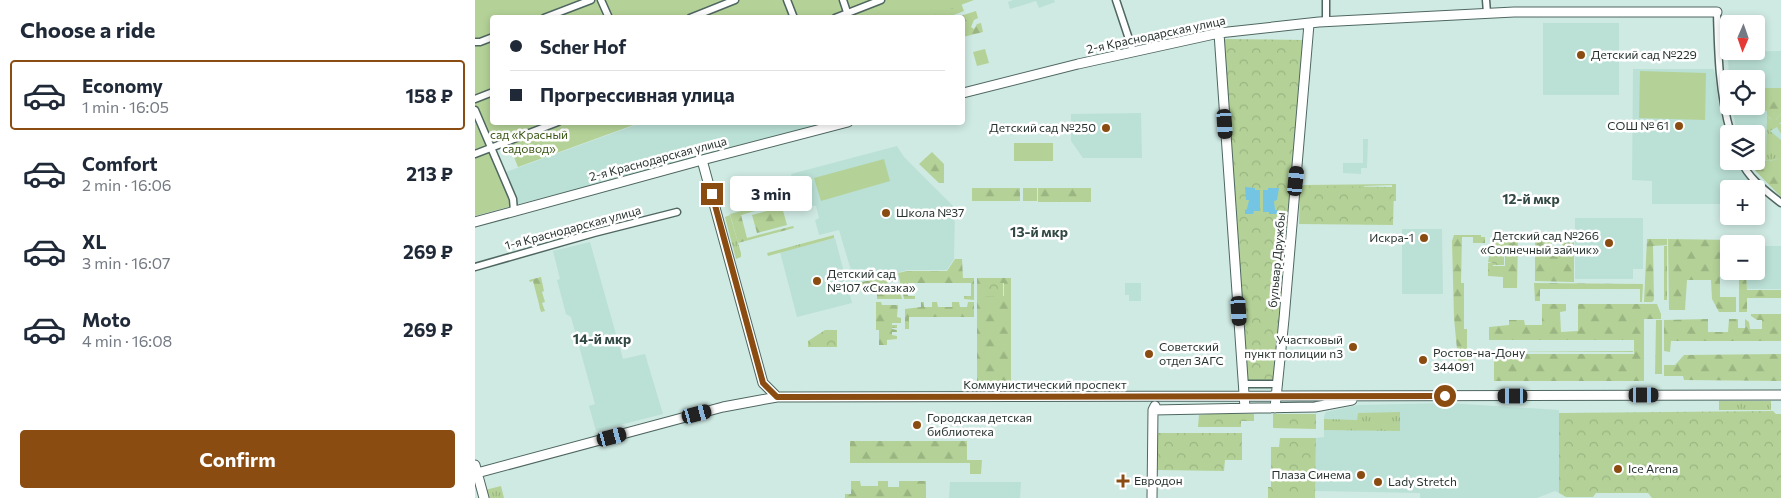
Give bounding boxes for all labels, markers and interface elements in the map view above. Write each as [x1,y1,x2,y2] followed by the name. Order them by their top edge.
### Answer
[1085,12,1227,56] street label: 2-я Краснодарская улица
[1720,15,1765,60] north arrow
[1720,15,1765,280] map controls
[20,16,155,43] text: Choose a ride
[540,35,626,58] text: Scher Hof
[1591,47,1697,61] place label: Детский сад №229
[1575,49,1587,61] marker: Детский сад №229
[1720,70,1765,115] button: locate
[22,73,67,118] icon: car
[82,74,163,97] text: Economy
[540,83,735,106] text: Прогрессивная улица
[405,84,453,107] text: 158 ₽
[82,97,169,116] text: 1 min · 16:05
[1216,109,1233,139] car
[1607,118,1669,132] place label: СОШ № 61
[989,120,1096,134] place label: Детский сад №250
[1673,120,1685,132] marker: СОШ № 61
[1100,122,1112,134] marker: Детский сад №250
[1720,125,1765,170] button: layers
[490,127,568,155] park label: сад «Красный садовод»
[587,133,728,183] street label: 2-я Краснодарская улица
[22,151,67,196] icon: car
[82,152,158,175] text: Comfort
[406,162,453,185] text: 213 ₽
[1286,165,1305,197] car
[82,175,172,194] text: 2 min · 16:06
[729,176,812,212] callout: 3 min
[1720,180,1765,225] button: +
[701,183,723,205] route end
[751,184,791,203] text: 3 min
[1502,190,1560,207] district label: 12-й мкр
[503,202,642,252] street label: 1-я Краснодарская улица
[896,205,964,219] place label: Школа №37
[880,207,892,219] marker: Школа №37
[1265,212,1287,308] street label: бульвар Дружбы
[1010,223,1068,240] district label: 13-й мкр
[1480,228,1599,256] place label: Детский сад №266 «Солнечный зайчик»
[22,229,67,274] icon: car
[82,230,107,253] text: XL
[1369,230,1414,244] place label: Искра-1
[1418,232,1430,244] marker: Искра-1
[1720,235,1765,280] button: −
[1603,237,1615,249] marker: Детский сад №266 «Солнечный зайчик»
[403,240,453,263] text: 269 ₽
[82,253,171,272] text: 3 min · 16:07
[827,266,916,294] place label: Детский сад №107 «Сказка»
[811,275,823,287] marker: Детский сад №107 «Сказка»
[1230,296,1247,326] car
[22,307,67,352] icon: car
[82,308,131,331] text: Moto
[403,318,453,341] text: 269 ₽
[573,330,631,347] district label: 14-й мкр
[82,331,172,350] text: 4 min · 16:08
[1244,332,1343,360] place label: Участковый пункт полиции n3
[1159,339,1224,367] place label: Советский отдел ЗАГС
[1347,341,1359,353] marker: Участковый пункт полиции n3
[1433,345,1525,373] place label: Ростов-на-Дону 344091
[1143,348,1155,360] marker: Советский отдел ЗАГС
[1417,354,1429,366] marker: Ростов-на-Дону 344091
[963,377,1127,391] street label: Коммунистический проспект
[1434,385,1456,407] route start
[1629,388,1659,403] car
[1498,389,1528,404] car
[680,403,713,425] car
[927,410,1032,438] place label: Городская детская библиотека
[911,419,923,431] marker: Городская детская библиотека
[595,426,628,448] car
[20,430,455,488] button: Confirm
[1628,461,1678,475] place label: Ice Arena
[1612,463,1624,475] marker: Ice Arena
[1272,467,1351,481] place label: Плаза Синема
[1355,469,1367,481] marker: Плаза Синема
[1134,473,1183,487] place label: Евродон
[1116,474,1130,488] marker: Евродон
[1388,474,1457,488] place label: Lady Stretch
[1372,476,1384,488] marker: Lady Stretch

